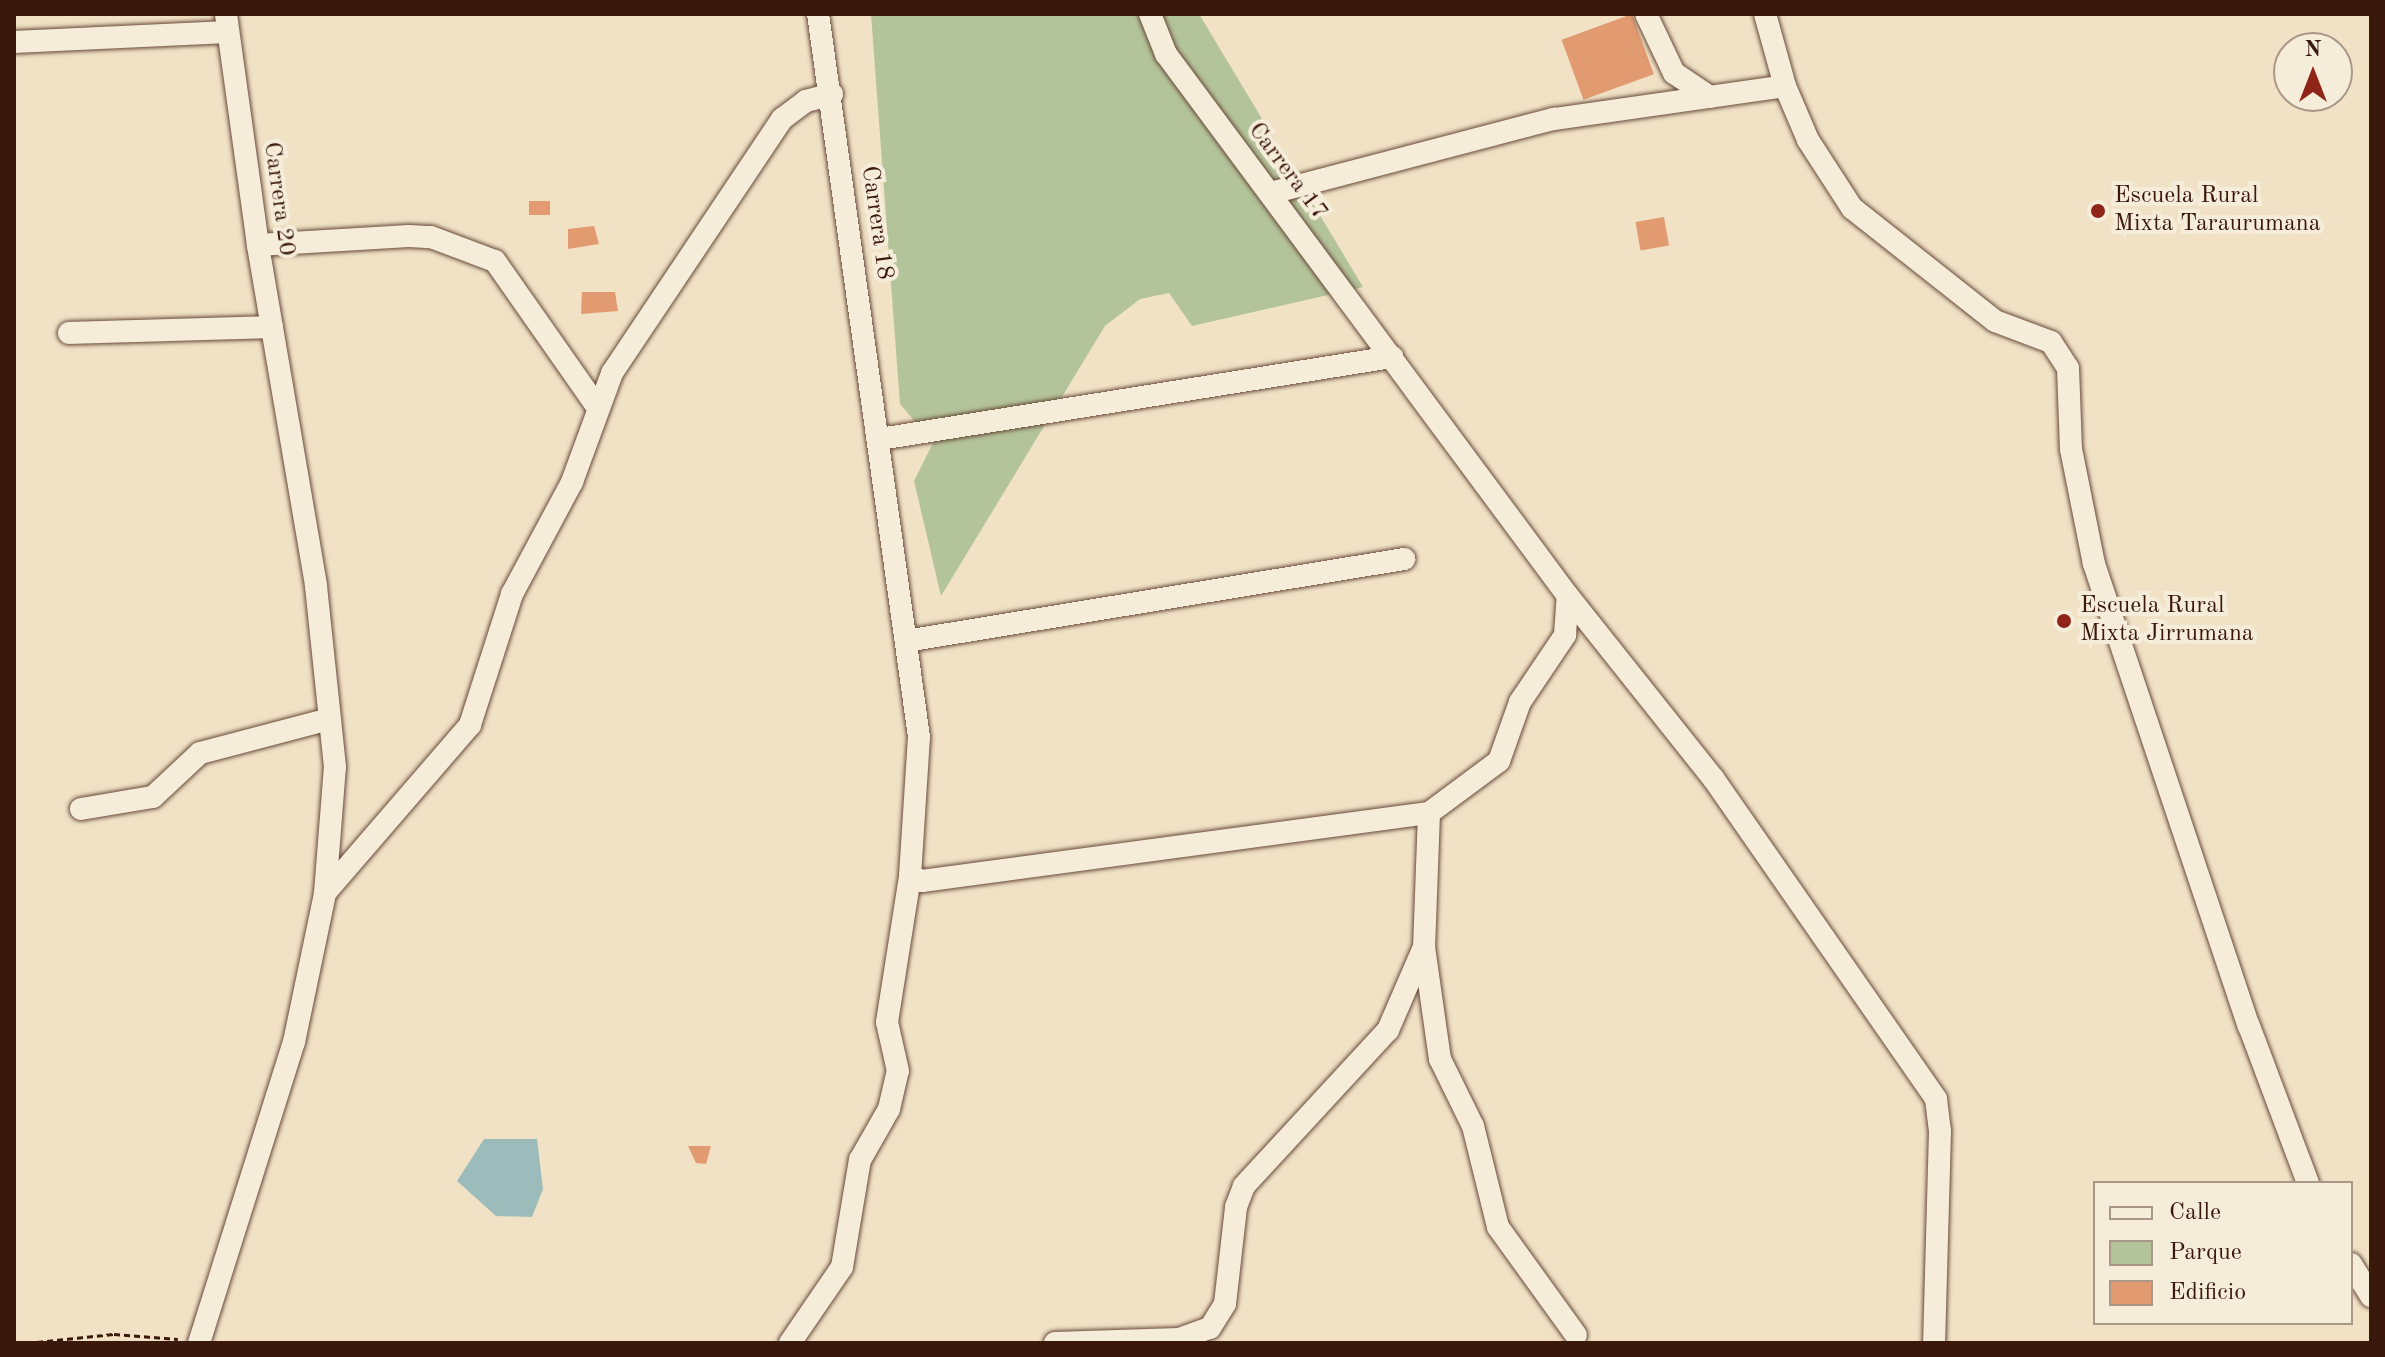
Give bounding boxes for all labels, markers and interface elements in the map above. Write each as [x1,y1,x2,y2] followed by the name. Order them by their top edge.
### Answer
[2273,32,2353,112] north arrow
[2305,39,2321,61] text: N
[1241,117,1333,227] street label: Carrera 17
[256,140,300,258] street label: Carrera 20
[854,164,898,282] street label: Carrera 18
[2114,183,2321,239] place label: Escuela Rural Mixta Taraurumana
[2089,202,2107,220] marker: Escuela Rural Mixta Taraurumana
[2080,593,2254,649] place label: Escuela Rural Mixta Jirrumana
[2055,612,2073,630] marker: Escuela Rural Mixta Jirrumana
[2093,1181,2353,1325] legend
[2169,1201,2221,1225] text: Calle
[2169,1241,2242,1265] text: Parque
[2169,1281,2246,1305] text: Edificio

